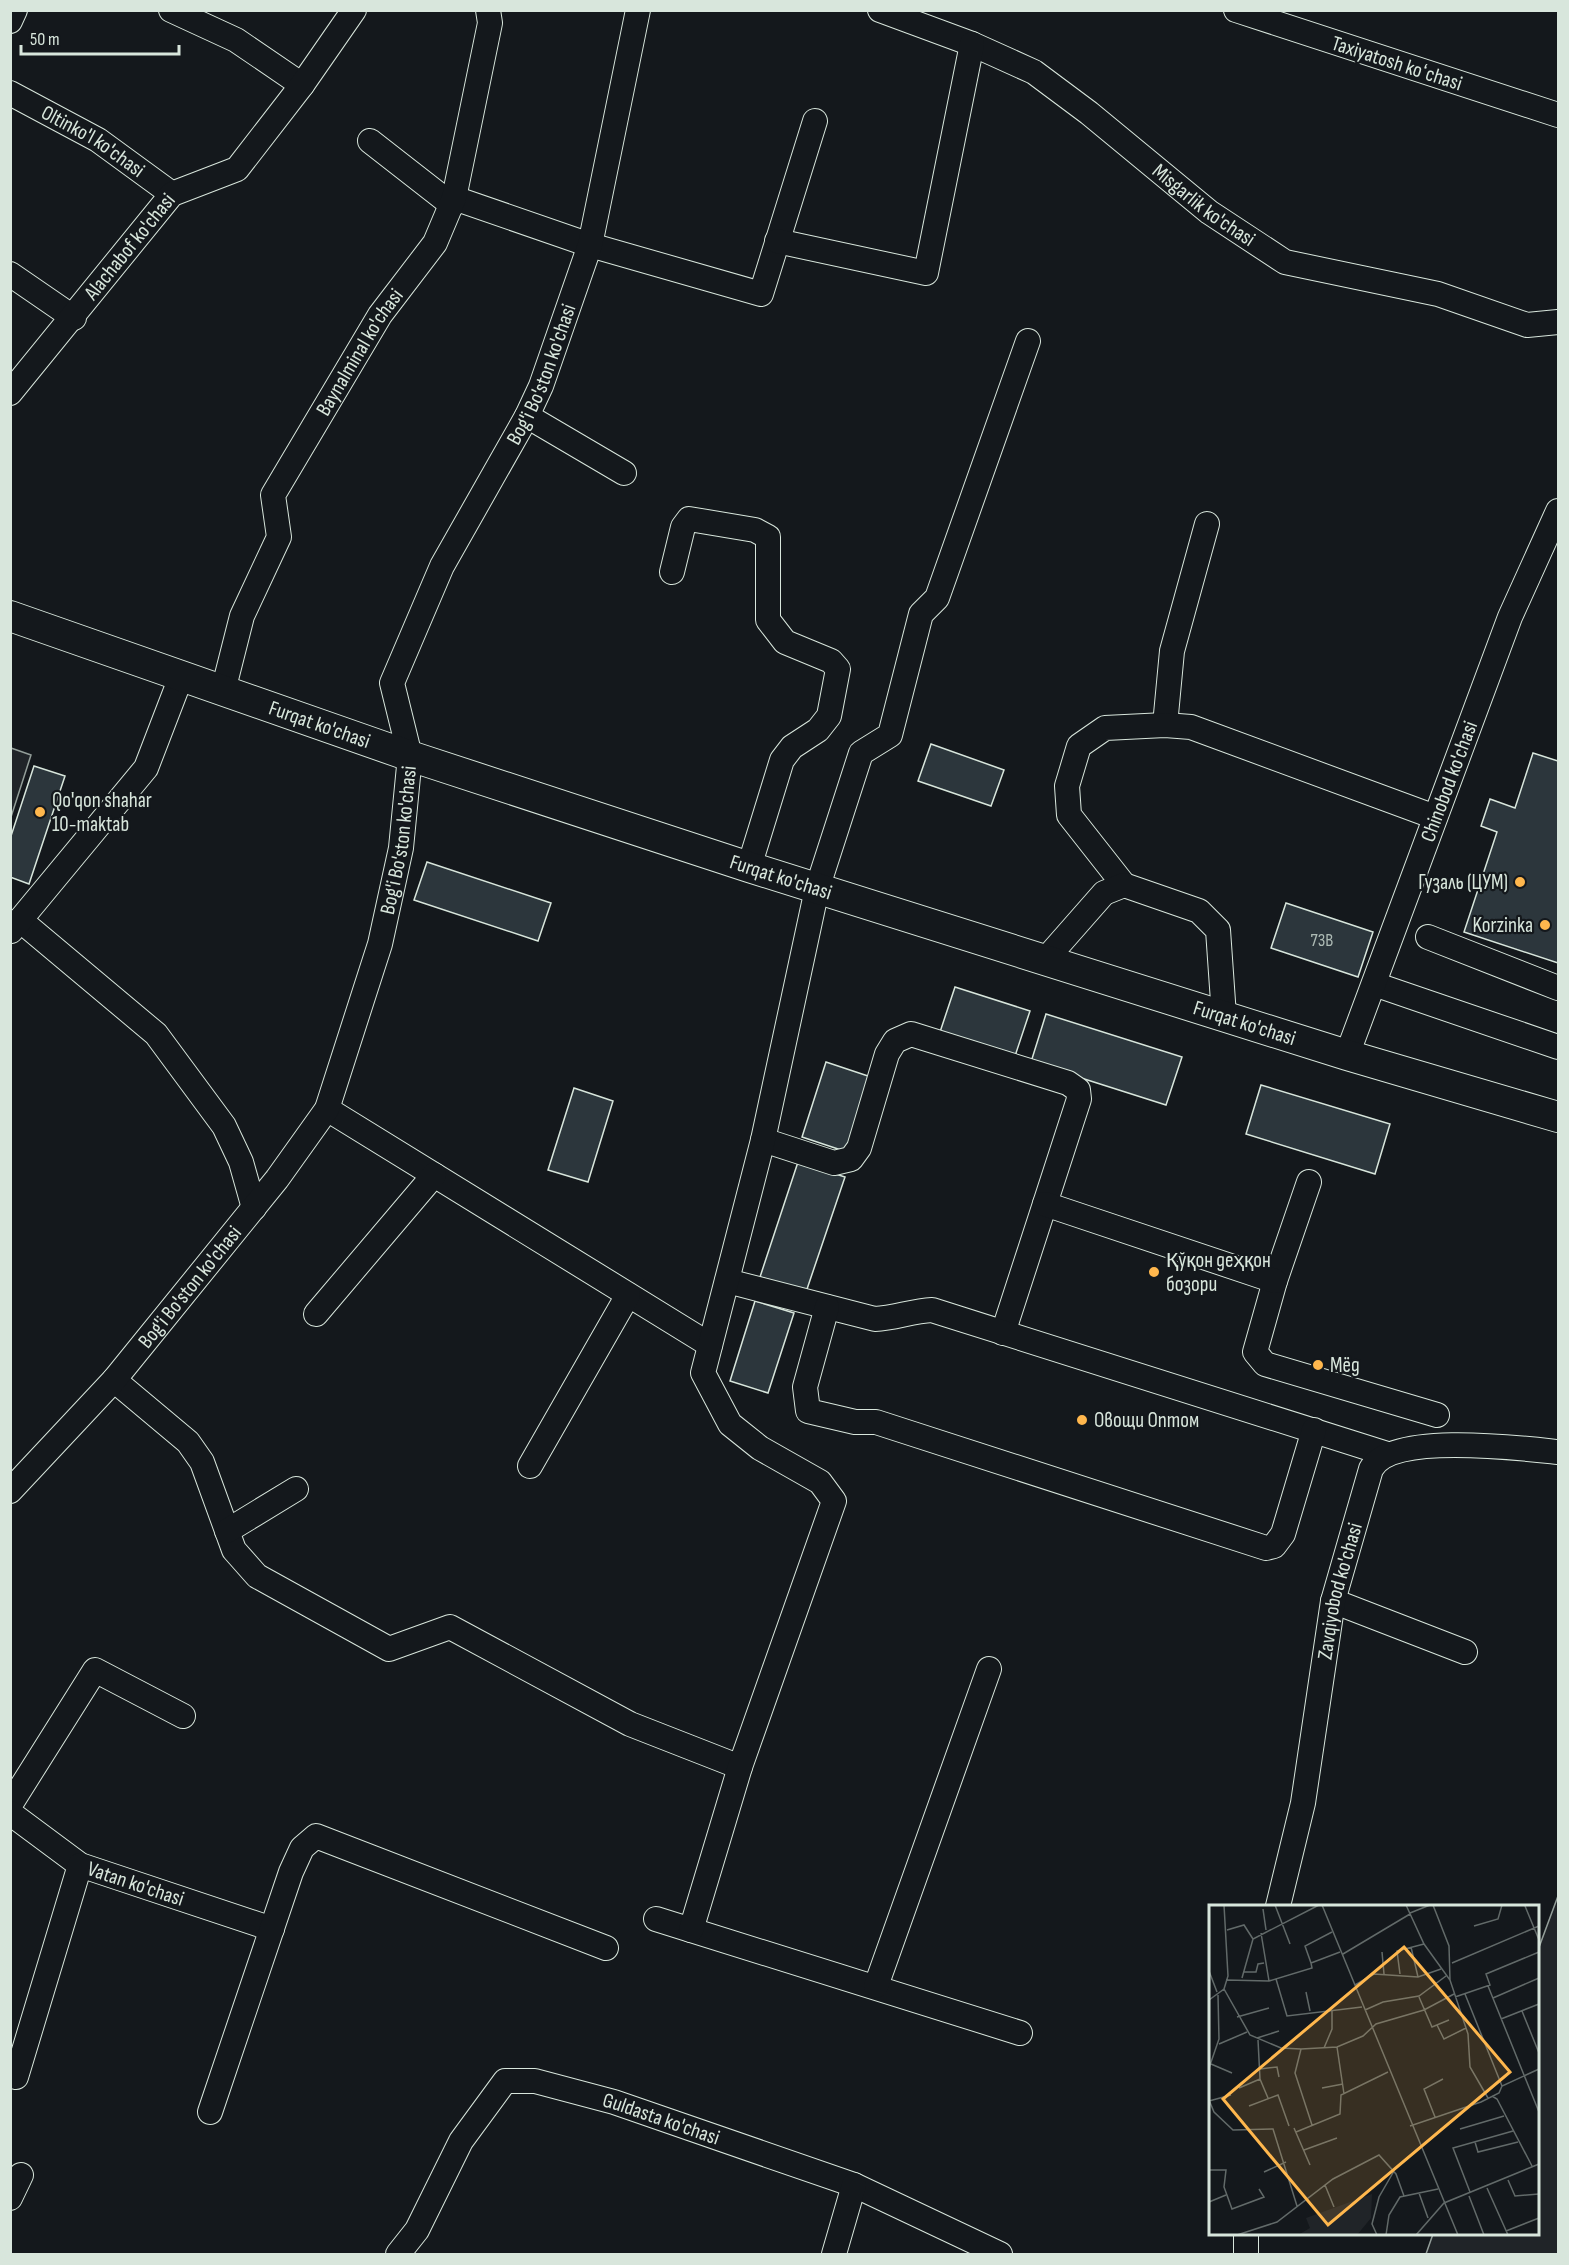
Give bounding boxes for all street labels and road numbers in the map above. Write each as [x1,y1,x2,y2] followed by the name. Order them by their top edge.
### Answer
[1328,31,1465,96] street label: Taxiyatosh koʻchasi
[37,100,149,183] street label: Oltinko'l ko'chasi
[1147,159,1260,252] street label: Misgarlik ko'chasi
[78,188,181,306] street label: Alachabof ko'chasi
[311,284,409,420] street label: Baynalminal ko'chasi
[501,301,582,449] street label: Bog'i Bo'ston ko'chasi
[265,696,373,754] street label: Furqat ko'chasi
[1415,718,1483,845] street label: Chinobod ko'chasi
[375,765,422,917] street label: Bog'i Bo'ston ko'chasi
[727,850,835,905] street label: Furqat ko'chasi
[1190,996,1299,1051] street label: Furqat ko'chasi
[133,1221,247,1353] street label: Bog'i Bo'ston ko'chasi
[1312,1520,1368,1661] street label: Zavqiyobod ko'chasi
[84,1856,187,1912] street label: Vatan ko'chasi
[600,2088,723,2151] street label: Guldasta ko'chasi

